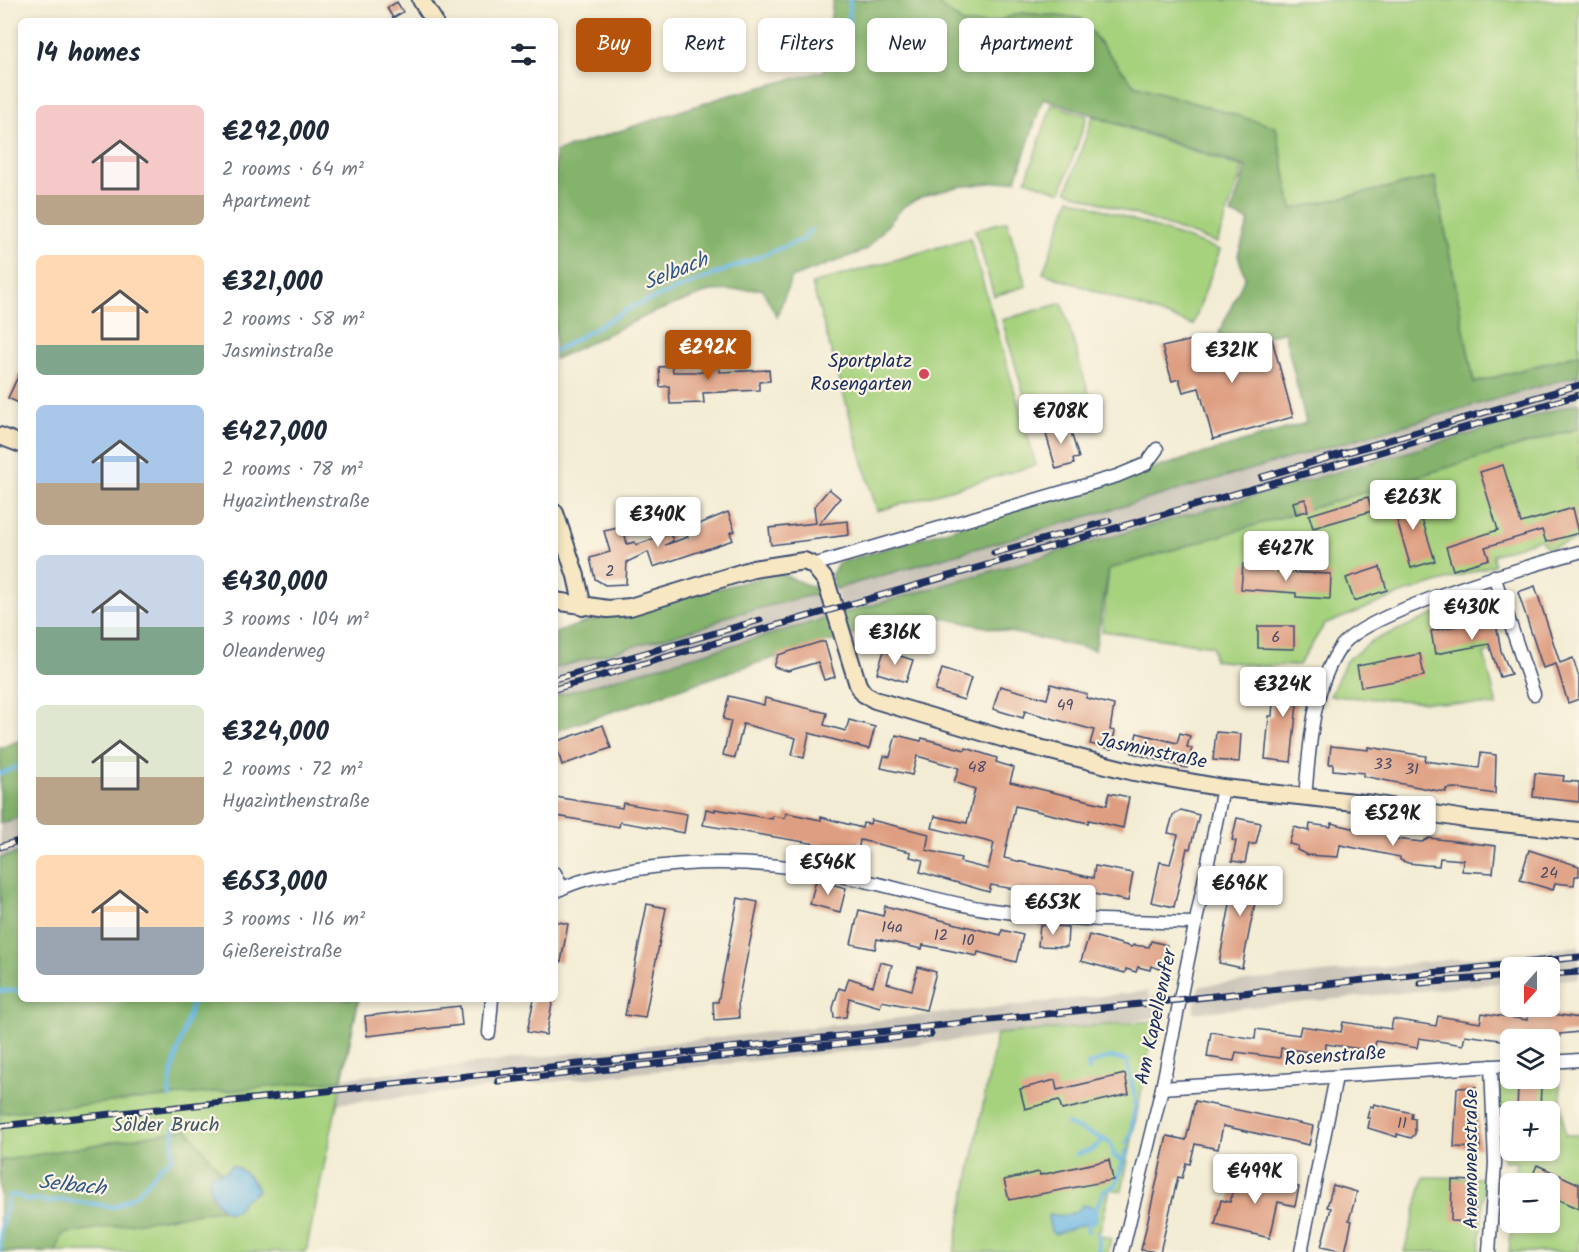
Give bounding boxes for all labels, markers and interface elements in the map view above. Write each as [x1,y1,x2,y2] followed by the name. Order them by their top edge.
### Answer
[576,18,651,72] chip: Buy
[663,18,746,72] chip: Rent
[758,18,855,72] chip: Filters
[867,18,947,72] chip: New
[959,18,1094,72] chip: Apartment
[36,33,141,75] text: 14 homes
[507,38,540,71] icon: filters
[222,112,329,154] text: €292,000
[84,129,156,201] icon: home
[222,154,364,186] text: 2 rooms · 64 m²
[222,186,311,218] text: Apartment
[639,243,715,300] water label: Selbach
[222,262,323,304] text: €321,000
[84,279,156,351] icon: home
[222,304,364,336] text: 2 rooms · 58 m²
[666,330,750,381] pin: €292K
[679,333,737,365] text: €292K
[1190,333,1274,384] pin: €321K
[222,336,334,368] text: Jasminstraße
[1205,336,1259,368] text: €321K
[810,346,912,401] place label: Sportplatz Rosengarten
[917,367,931,381] marker: Sportplatz Rosengarten
[1019,394,1103,445] pin: €708K
[1033,397,1089,429] text: €708K
[222,412,327,454] text: €427,000
[84,429,156,501] icon: home
[222,454,363,486] text: 2 rooms · 78 m²
[1371,480,1455,531] pin: €263K
[1384,483,1442,515] text: €263K
[222,486,369,518] text: Hyazinthenstraße
[616,497,700,548] pin: €340K
[630,500,686,532] text: €340K
[1244,531,1328,582] pin: €427K
[1258,534,1314,566] text: €427K
[605,559,615,584] house number: 2
[222,562,327,604] text: €430,000
[84,579,156,651] icon: home
[1430,590,1514,641] pin: €430K
[1444,593,1500,625] text: €430K
[222,604,369,636] text: 3 rooms · 104 m²
[853,615,937,666] pin: €316K
[869,618,921,650] text: €316K
[1272,625,1280,650] house number: 6
[222,636,326,668] text: Oleanderweg
[1241,667,1325,718] pin: €324K
[1254,670,1312,702] text: €324K
[1057,693,1074,718] house number: 49
[222,712,329,754] text: €324,000
[1094,725,1210,779] street label: Jasminstraße
[84,729,156,801] icon: home
[1374,752,1392,777] house number: 33
[222,754,363,786] text: 2 rooms · 72 m²
[968,755,987,780] house number: 48
[1405,757,1419,782] house number: 31
[222,786,369,818] text: Hyazinthenstraße
[1351,796,1435,847] pin: €529K
[1365,799,1421,831] text: €529K
[786,845,870,896] pin: €546K
[800,848,856,880] text: €546K
[1540,861,1558,886] house number: 24
[222,862,327,904] text: €653,000
[1198,866,1282,917] pin: €696K
[1212,869,1268,901] text: €696K
[84,879,156,951] icon: home
[1011,885,1095,936] pin: €653K
[1025,888,1081,920] text: €653K
[222,904,365,936] text: 3 rooms · 116 m²
[881,915,903,940] house number: 14a
[934,923,948,948] house number: 12
[961,928,975,953] house number: 10
[222,936,342,968] text: Gießereistraße
[1127,945,1187,1088] street label: Am Kapellenufer
[1500,957,1560,1017] north arrow
[1500,957,1560,1233] map controls
[1500,1029,1560,1089] button: layers
[1283,1037,1387,1077] street label: Rosenstraße
[1456,1089,1488,1229] street label: Anemonenstraße
[1500,1101,1560,1161] button: +
[113,1110,219,1142] park label: Sölder Bruch
[1397,1111,1407,1136] house number: 11
[1213,1154,1297,1205] pin: €499K
[1227,1157,1283,1189] text: €499K
[37,1166,109,1206] water label: Selbach
[1500,1173,1560,1233] button: −

